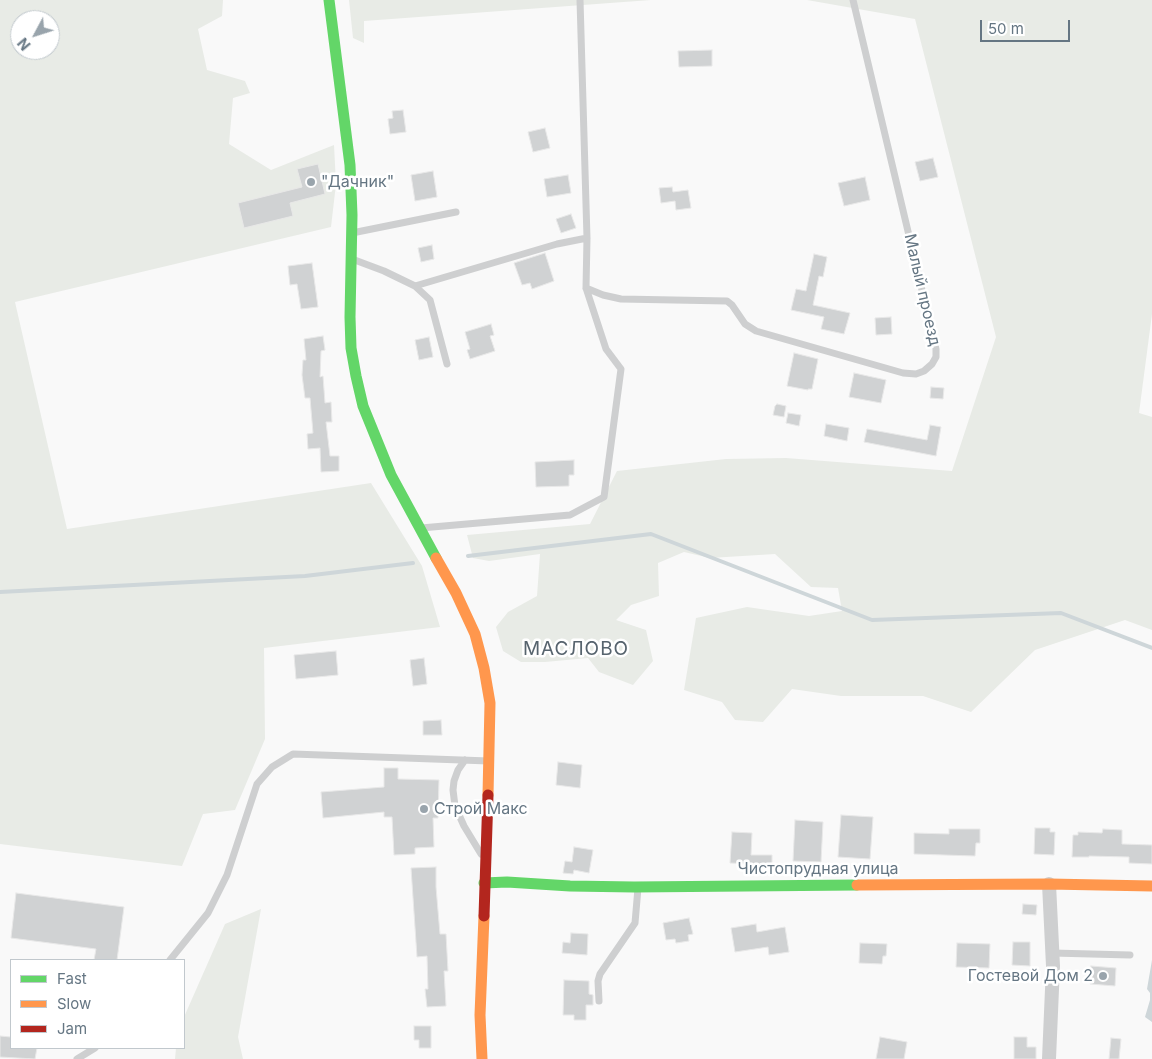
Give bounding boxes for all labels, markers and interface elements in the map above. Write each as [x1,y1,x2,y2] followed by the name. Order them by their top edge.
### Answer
[10,10,60,60] north arrow
[982,10,1072,42] scale bar
[988,19,1024,38] text: 50 m
[14,35,34,54] text: N
[321,172,394,192] place label: "Дачник"
[305,176,317,188] marker: "Дачник"
[900,232,944,348] street label: Малый проезд
[522,638,630,660] district label: МАСЛОВО
[434,799,528,819] place label: Строй Макс
[418,803,430,815] marker: Строй Макс
[737,859,899,879] street label: Чистопрудная улица
[10,959,185,1049] legend
[968,966,1093,986] place label: Гостевой Дом 2
[57,969,87,988] text: Fast
[1097,970,1109,982] marker: Гостевой Дом 2
[57,994,91,1013] text: Slow
[57,1019,87,1038] text: Jam

